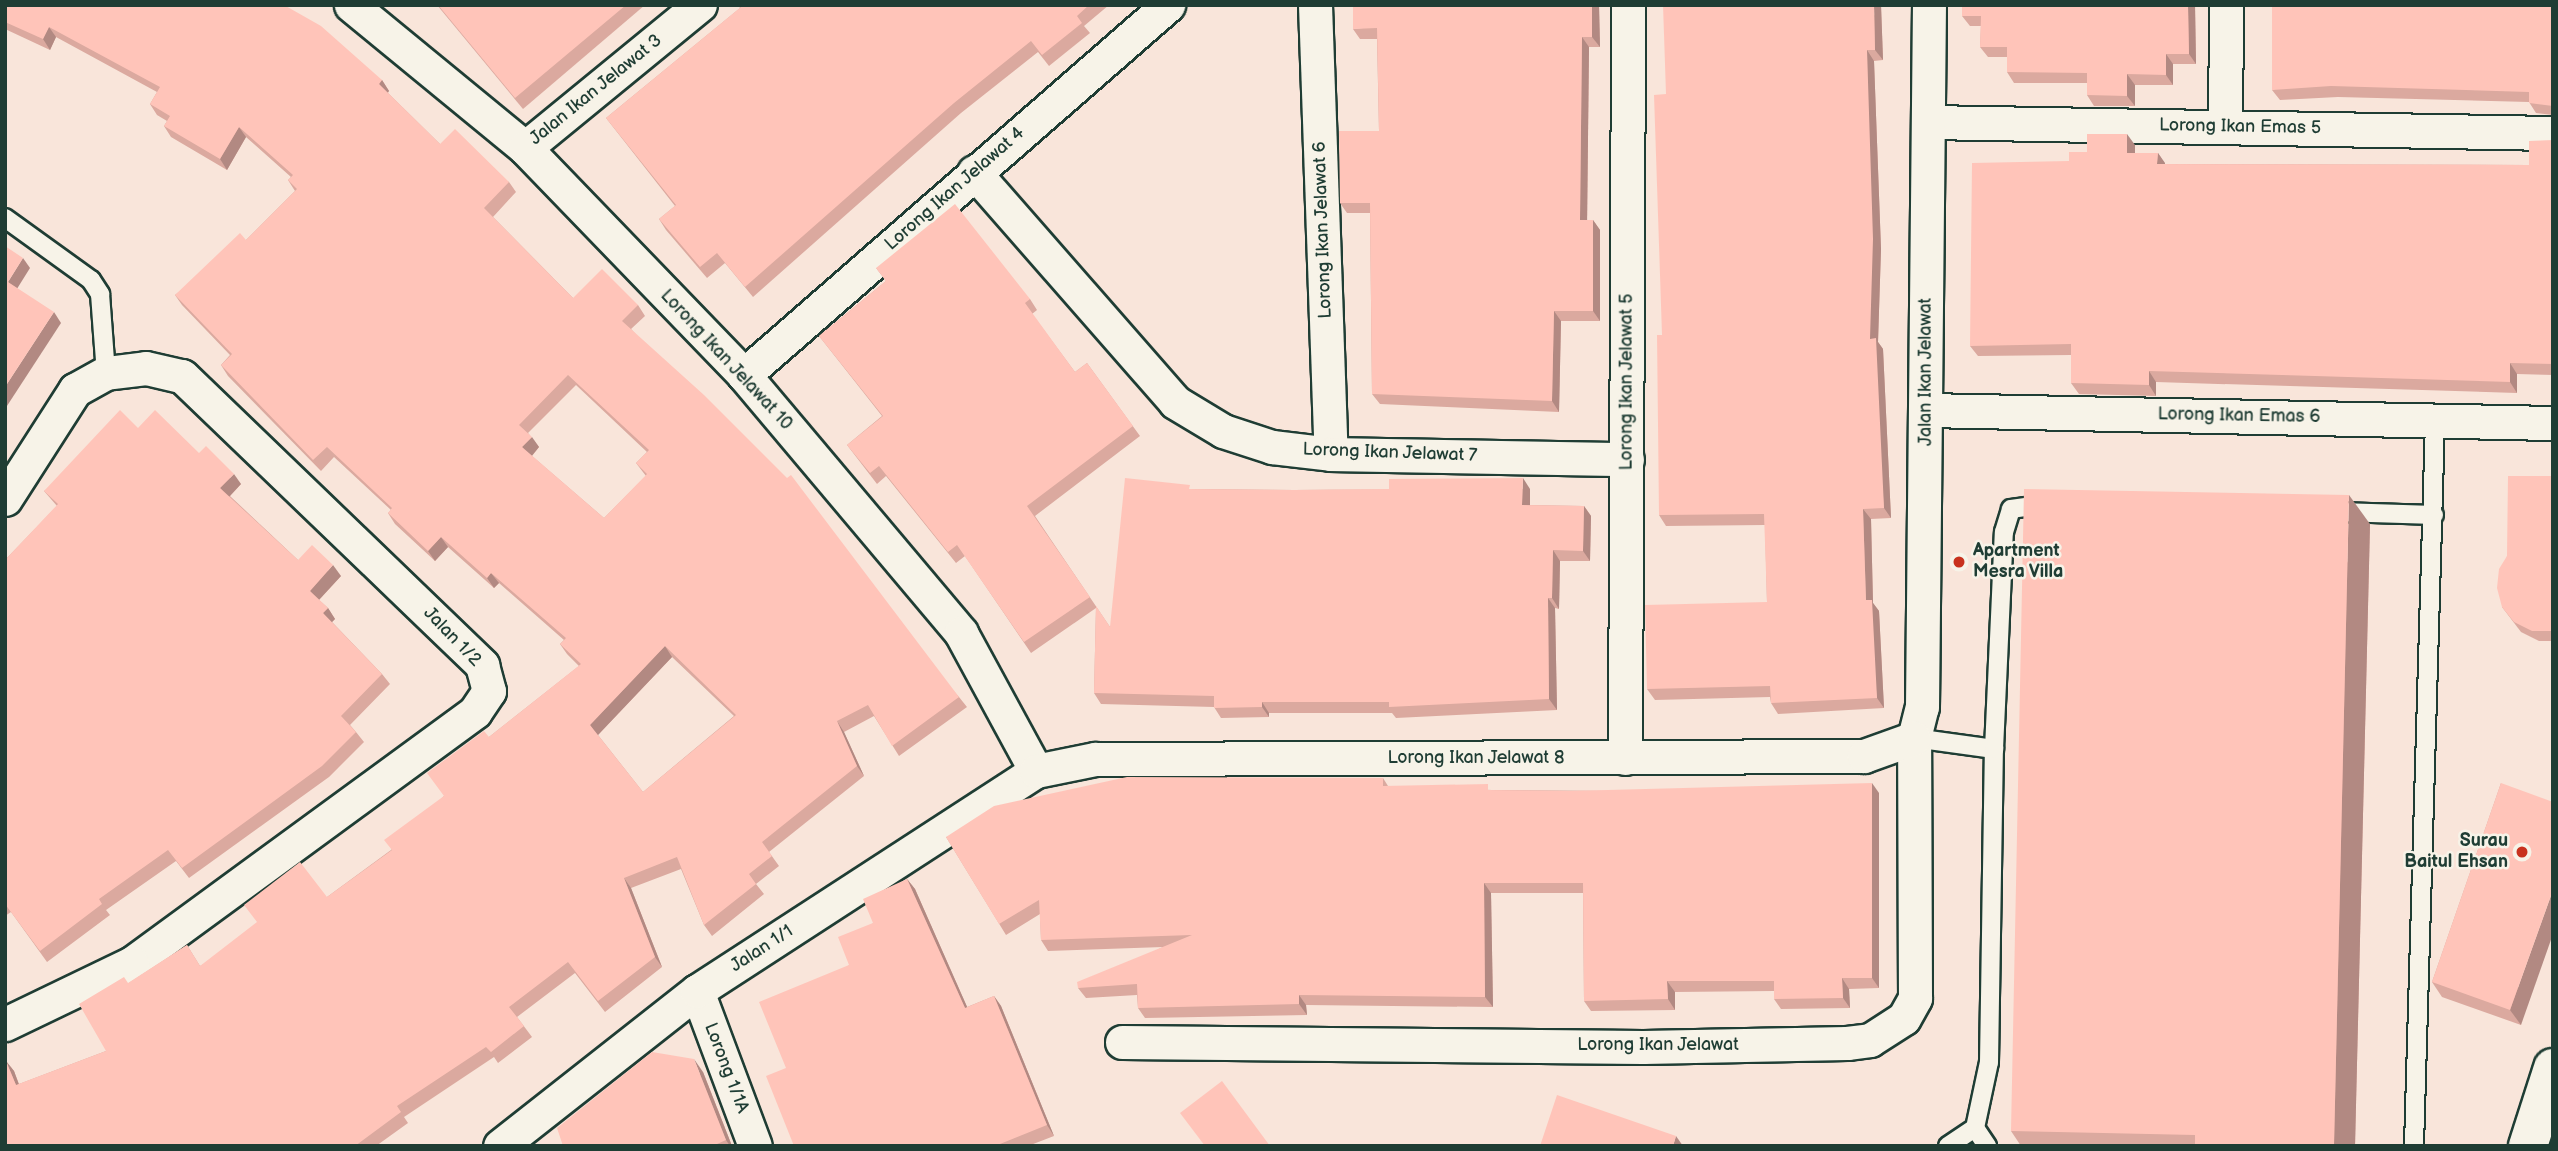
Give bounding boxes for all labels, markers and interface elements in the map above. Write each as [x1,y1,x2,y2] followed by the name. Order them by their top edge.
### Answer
[525,30,667,150] street label: Jalan Ikan Jelawat 3
[2159,115,2321,139] street label: Lorong Ikan Emas 5
[881,122,1029,256] street label: Lorong Ikan Jelawat 4
[1309,140,1337,320] street label: Lorong Ikan Jelawat 6
[655,285,797,435] street label: Lorong Ikan Jelawat 10
[1616,293,1638,471] street label: Lorong Ikan Jelawat 5
[1915,297,1937,447] street label: Jalan Ikan Jelawat
[2157,404,2321,428] street label: Lorong Ikan Emas 6
[1302,439,1478,467] street label: Lorong Ikan Jelawat 7
[1973,541,2064,584] place label: Apartment Mesra Villa
[1951,554,1967,570] marker: Apartment Mesra Villa
[419,603,485,671] street label: Jalan 1/2
[1387,747,1565,769] street label: Lorong Ikan Jelawat 8
[2404,831,2508,874] place label: Surau Baitul Ehsan
[2514,844,2530,860] marker: Surau Baitul Ehsan
[727,921,797,977] street label: Jalan 1/1
[699,1020,753,1116] street label: Lorong 1/1A
[1577,1034,1739,1056] street label: Lorong Ikan Jelawat

